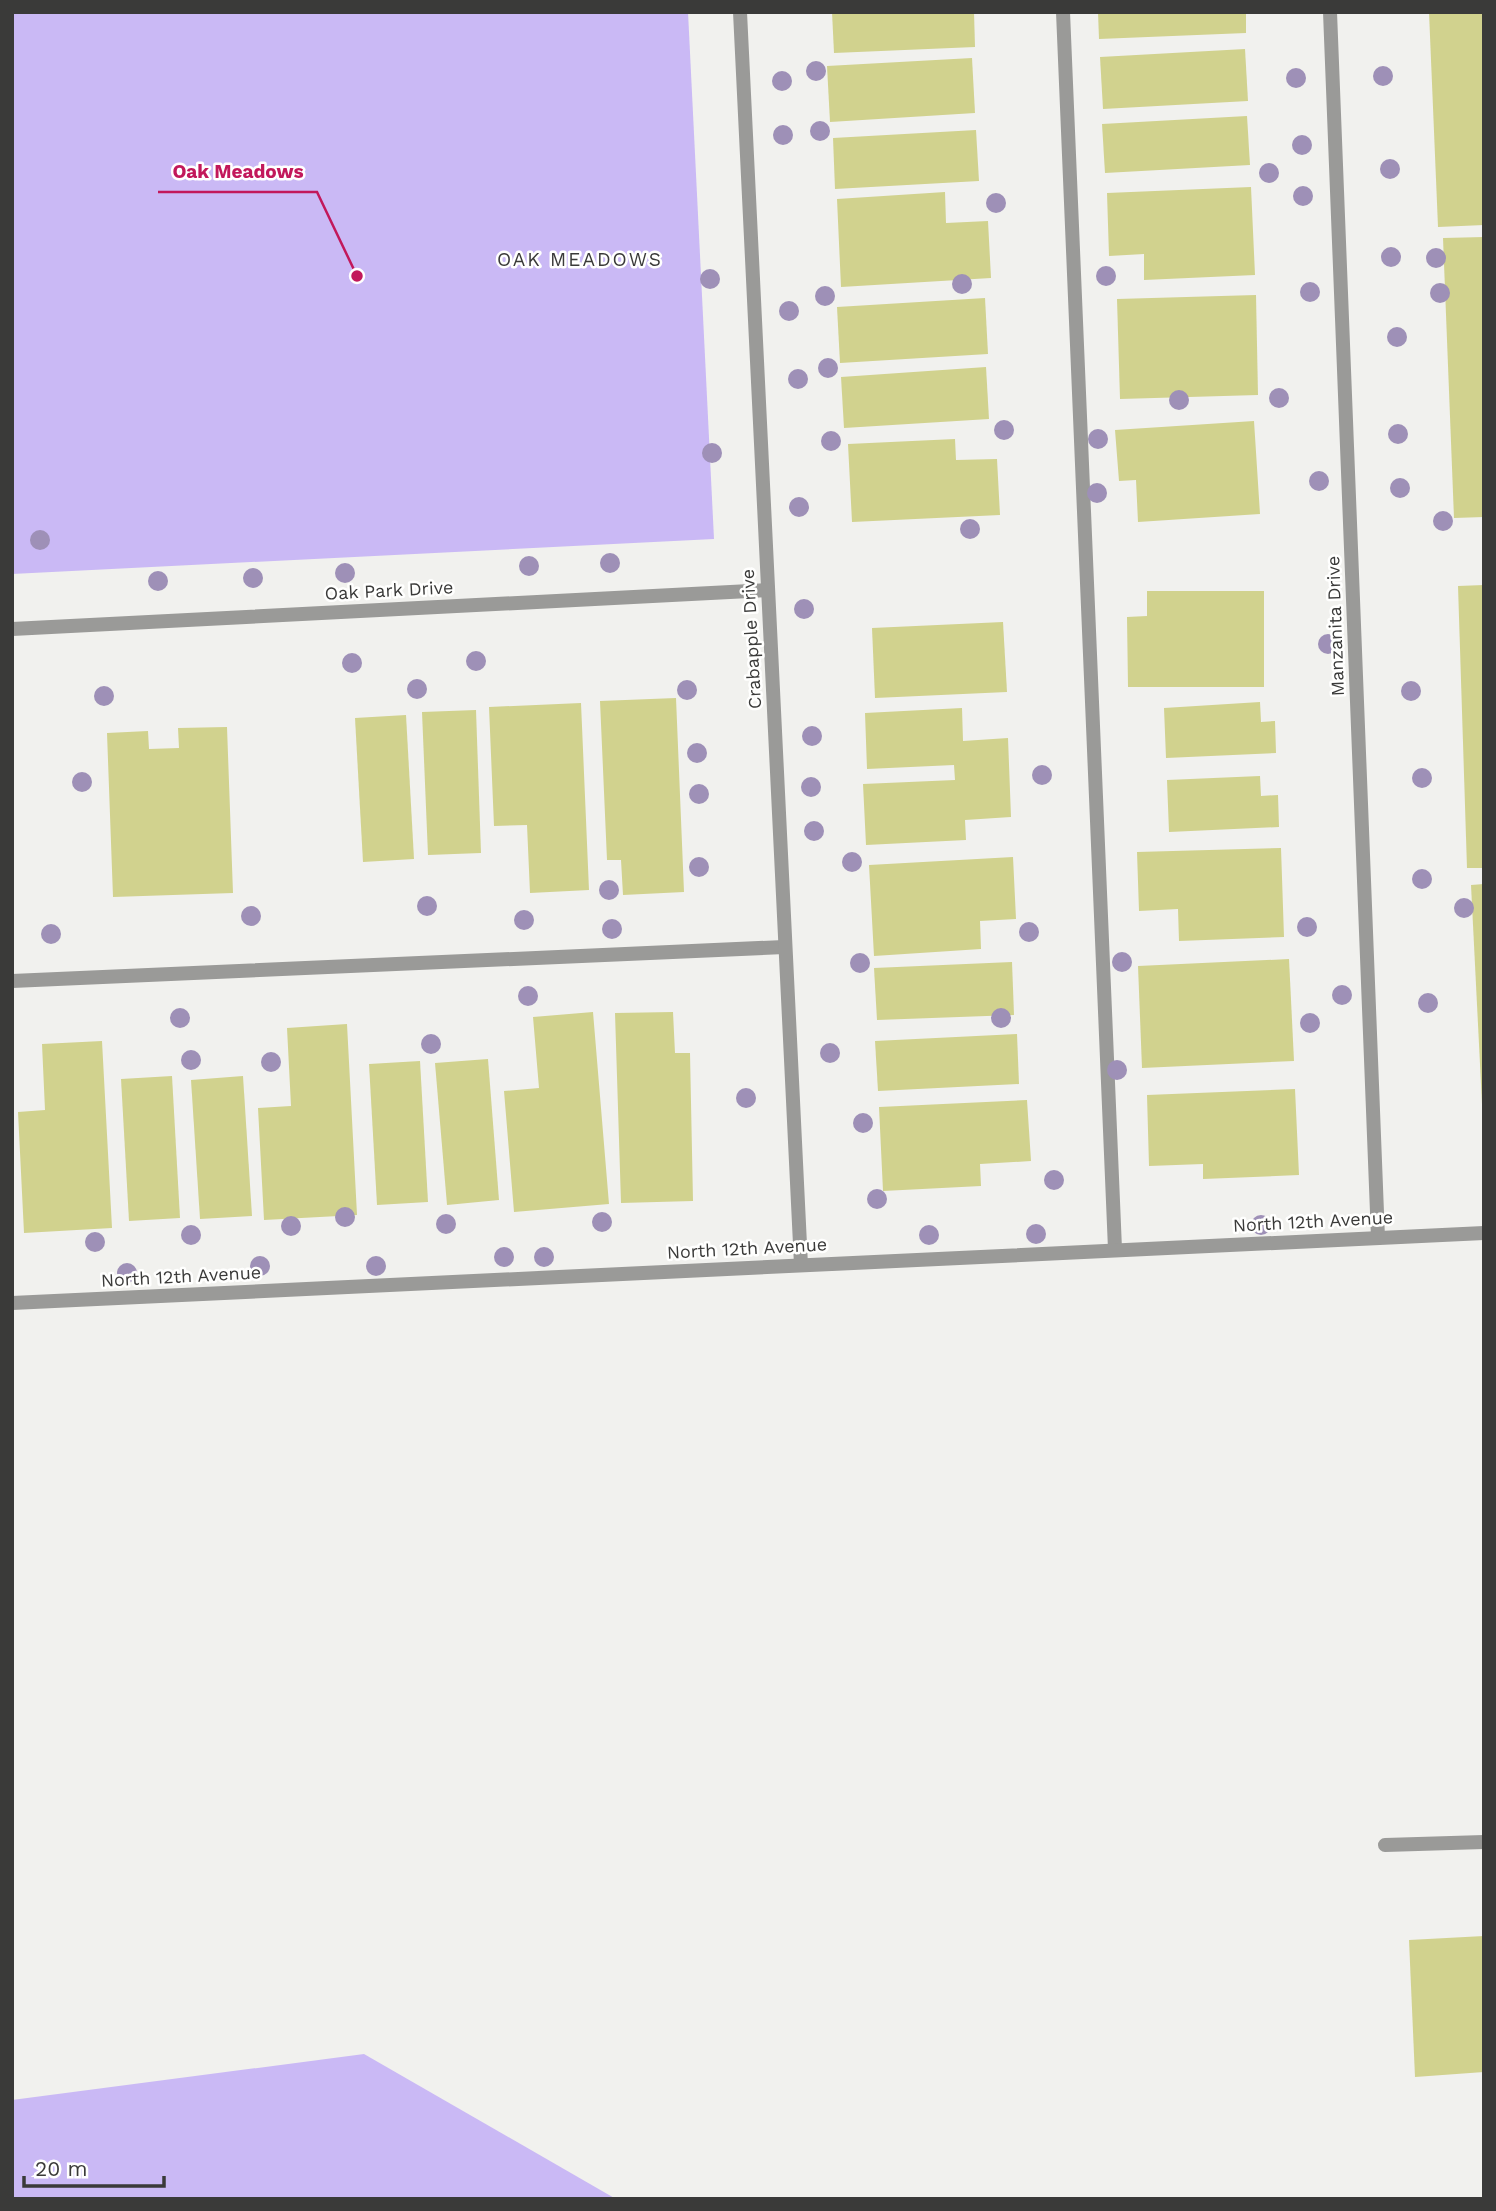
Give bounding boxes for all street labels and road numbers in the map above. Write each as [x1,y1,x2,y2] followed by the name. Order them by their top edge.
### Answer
[1322,555,1348,697] street label: Manzanita Drive
[737,568,765,710] street label: Crabapple Drive
[324,576,454,604] street label: Oak Park Drive
[1232,1206,1394,1236] street label: North 12th Avenue
[666,1233,828,1263] street label: North 12th Avenue
[100,1261,262,1291] street label: North 12th Avenue

